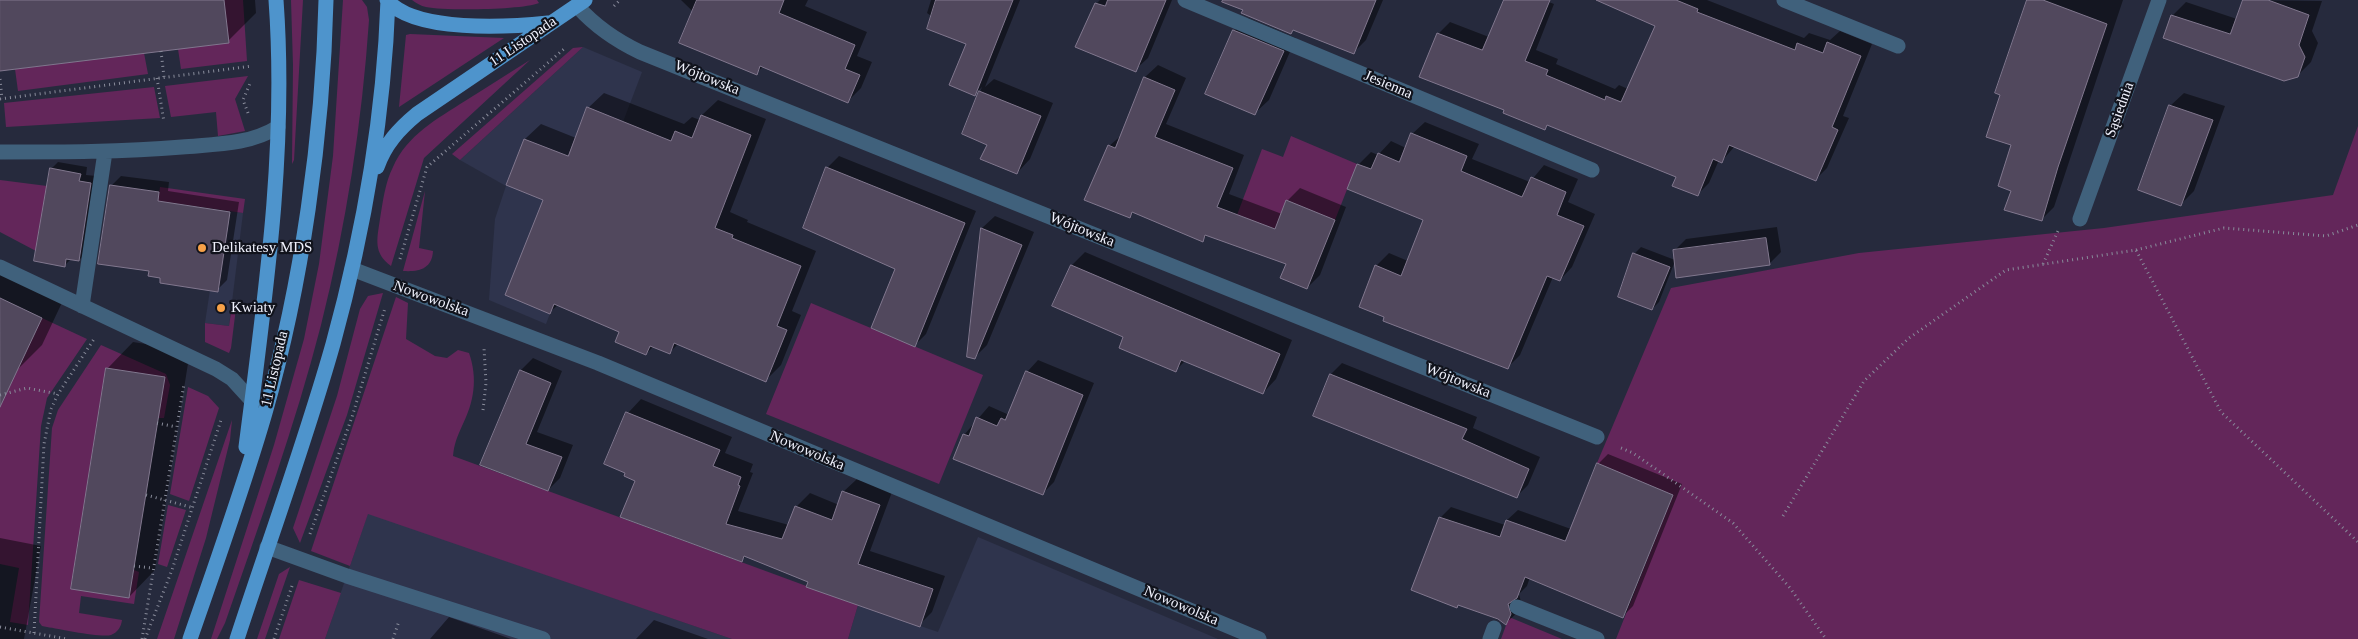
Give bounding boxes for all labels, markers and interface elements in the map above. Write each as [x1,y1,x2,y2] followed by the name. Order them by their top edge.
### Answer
[486,13,560,71] street label: 11 Listopada
[672,57,742,99] street label: Wójtowska
[1361,67,1415,103] street label: Jesienna
[2102,80,2138,140] street label: Sąsiednia
[1047,209,1117,251] street label: Wójtowska
[212,239,312,257] place label: Delikatesy MDS
[196,242,208,254] marker: Delikatesy MDS
[391,277,471,321] street label: Nowowolska
[231,299,275,317] place label: Kwiaty
[215,302,227,314] marker: Kwiaty
[258,329,292,409] street label: 11 Listopada
[1423,360,1493,402] street label: Wójtowska
[767,427,847,475] street label: Nowowolska
[1141,582,1221,630] street label: Nowowolska

